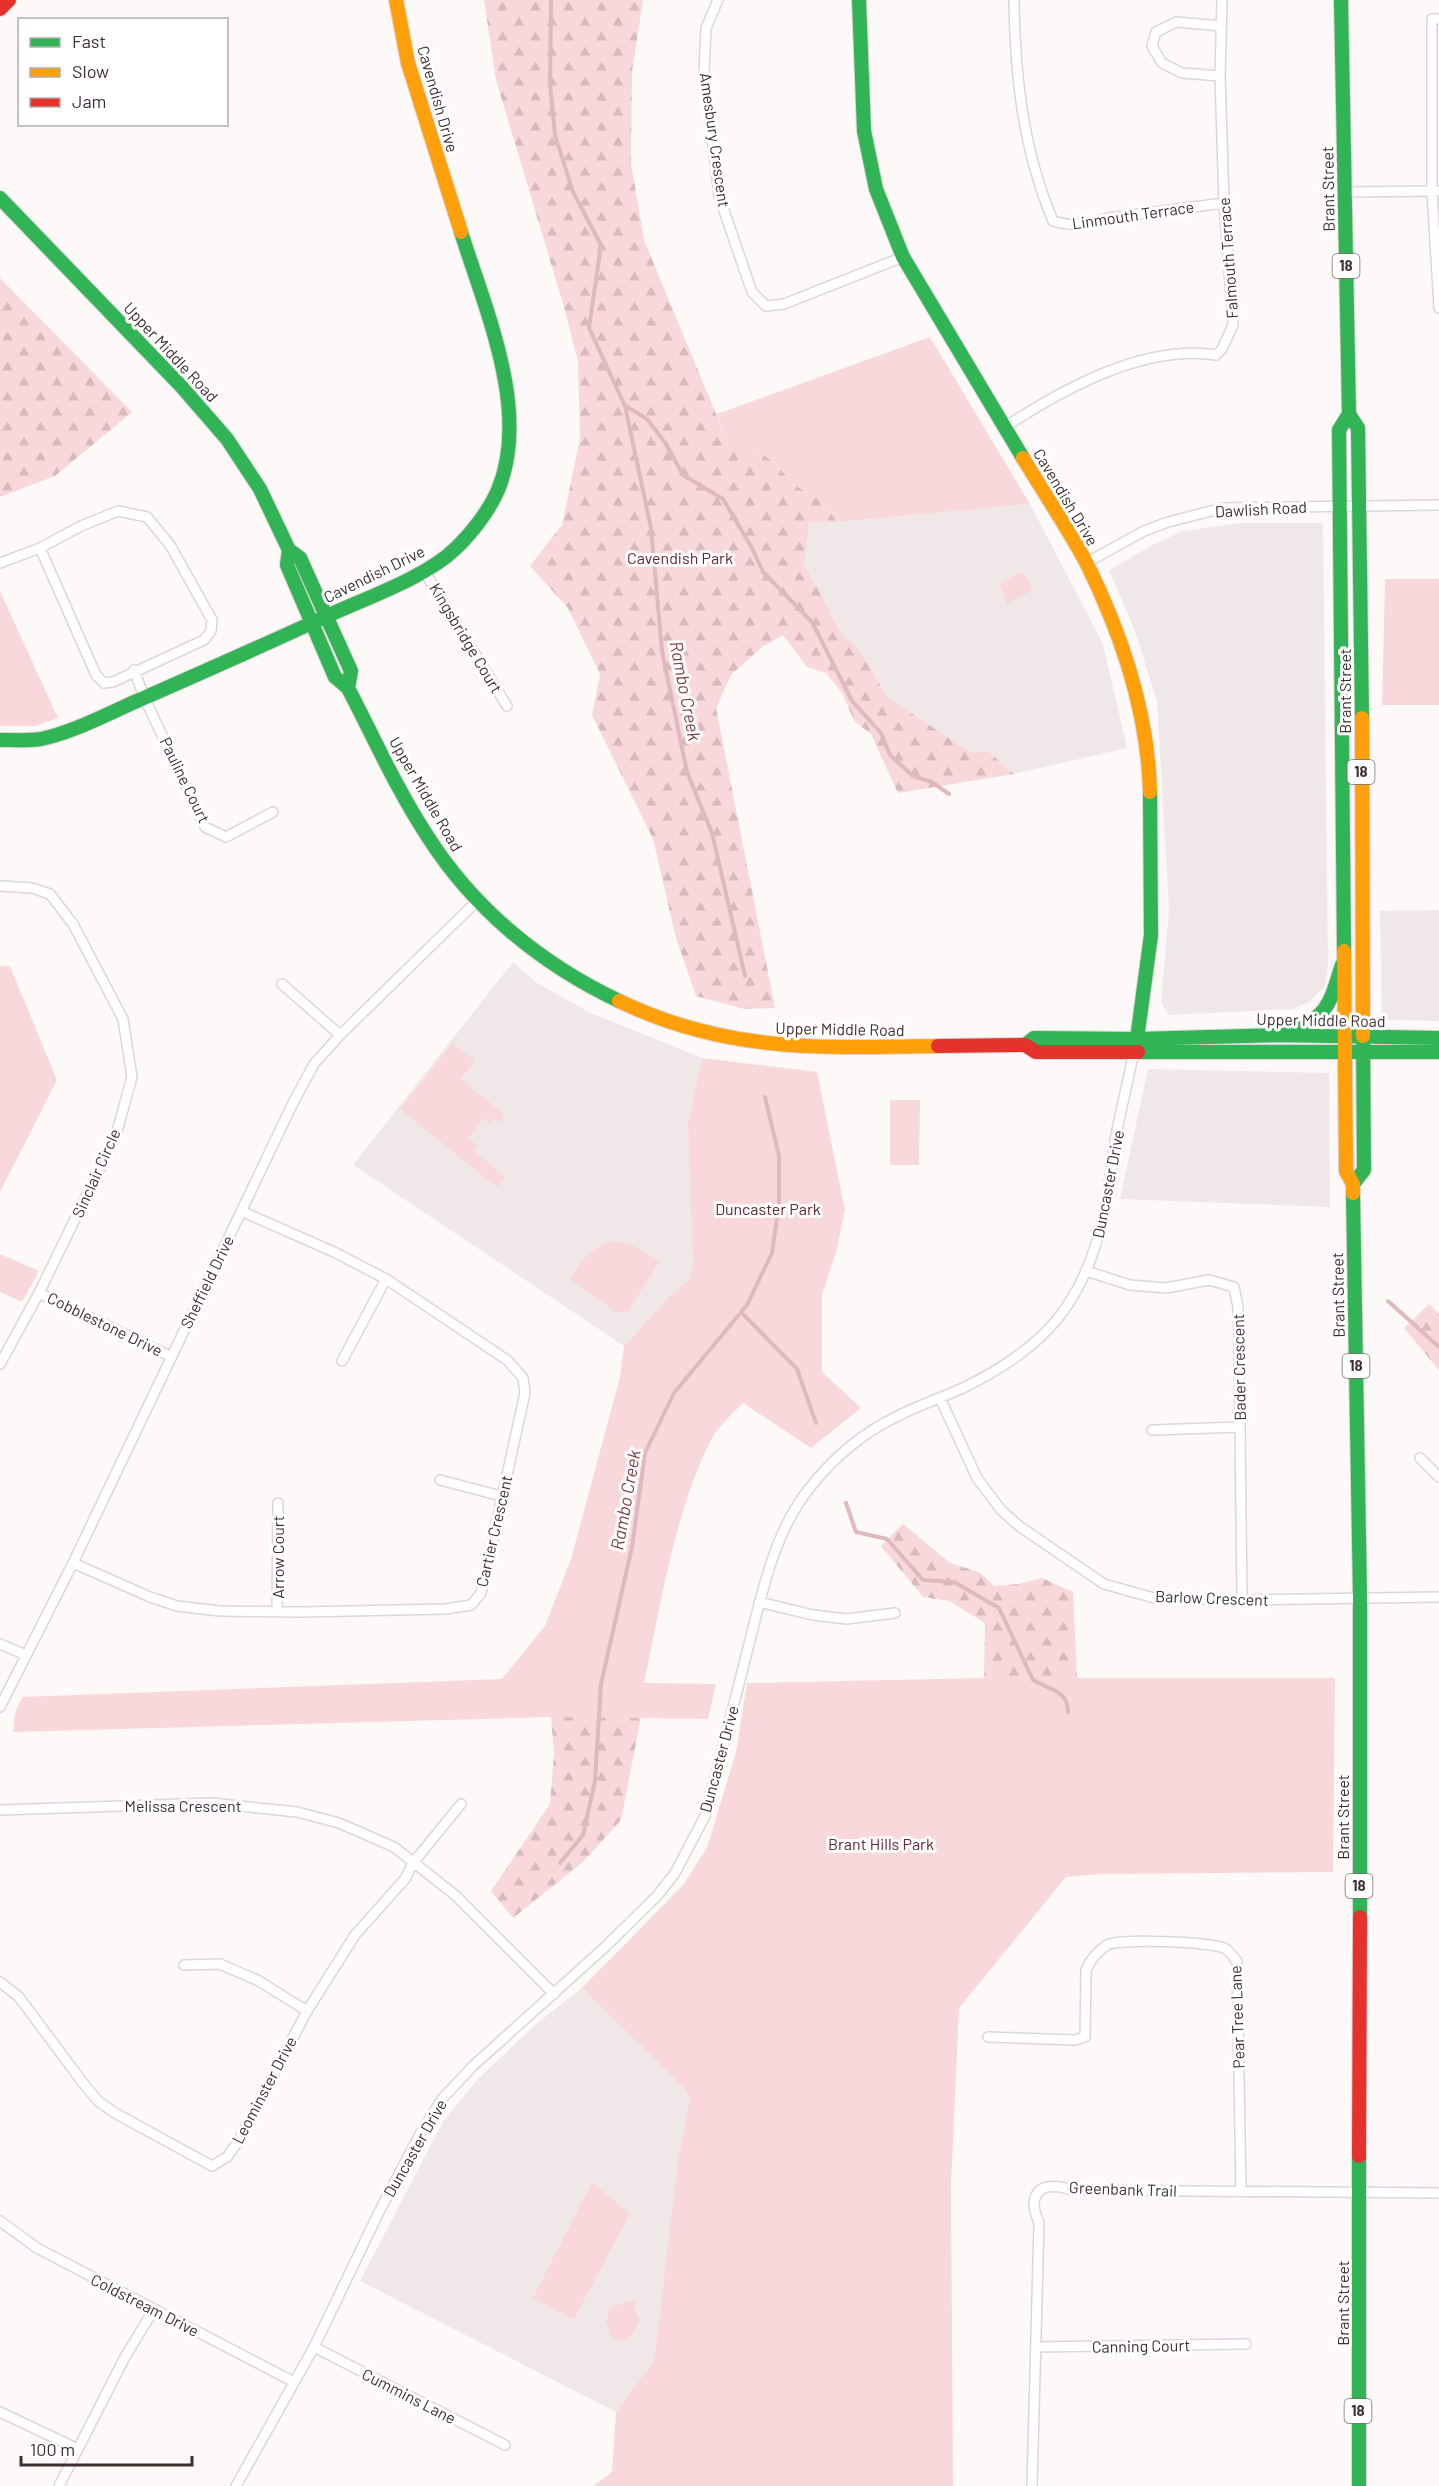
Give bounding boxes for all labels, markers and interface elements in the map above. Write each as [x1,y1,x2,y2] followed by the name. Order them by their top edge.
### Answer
[18,18,228,126] legend
[72,30,106,52] text: Fast
[414,43,463,154] street label: Cavendish Drive
[72,60,109,82] text: Slow
[697,71,734,209] street label: Amesbury Crescent
[72,90,106,112] text: Jam
[1317,146,1338,232] street label: Brant Street
[1071,197,1195,232] street label: Linmouth Terrace
[1214,197,1241,319] street label: Falmouth Terrace
[1332,254,1360,278] road number: 18
[120,298,222,405] street label: Upper Middle Road
[1030,445,1103,549] street label: Cavendish Drive
[1214,497,1307,520] street label: Dawlish Road
[320,541,427,606] street label: Cavendish Drive
[627,548,733,567] park label: Cavendish Park
[426,579,507,696] street label: Kingsbridge Court
[666,639,706,743] water label: Rambo Creek
[1335,648,1354,734] street label: Brant Street
[386,733,467,854] street label: Upper Middle Road
[157,734,214,826] street label: Pauline Court
[1348,760,1374,784] road number: 18
[1256,1009,1386,1030] street label: Upper Middle Road
[775,1018,905,1039] street label: Upper Middle Road
[67,1125,124,1220] street label: Sinclair Circle
[1088,1128,1127,1240] street label: Duncaster Drive
[715,1199,821,1218] park label: Duncaster Park
[176,1232,237,1331] street label: Sheffield Drive
[1327,1252,1348,1338] street label: Brant Street
[45,1287,166,1360] street label: Cobblestone Drive
[1228,1313,1249,1421] street label: Bader Crescent
[1342,1354,1370,1378] road number: 18
[605,1448,645,1552] water label: Rambo Creek
[471,1473,516,1589] street label: Cartier Crescent
[268,1515,287,1599] street label: Arrow Court
[1155,1586,1269,1609] street label: Barlow Crescent
[695,1703,742,1814] street label: Duncaster Drive
[1333,1774,1352,1860] street label: Brant Street
[124,1796,242,1815] street label: Melissa Crescent
[828,1834,934,1853] park label: Brant Hills Park
[1346,1874,1372,1898] road number: 18
[1225,1965,1248,2069] street label: Pear Tree Lane
[227,2033,300,2147] street label: Leominster Drive
[379,2095,450,2200] street label: Duncaster Drive
[1069,2177,1177,2200] street label: Greenbank Trail
[1333,2260,1352,2346] street label: Brant Street
[88,2269,202,2340] street label: Coldstream Drive
[1092,2335,1190,2356] street label: Canning Court
[359,2364,459,2427] street label: Cummins Lane
[1344,2399,1372,2423] road number: 18
[21,2429,192,2467] scale bar
[30,2438,75,2460] text: 100 m

